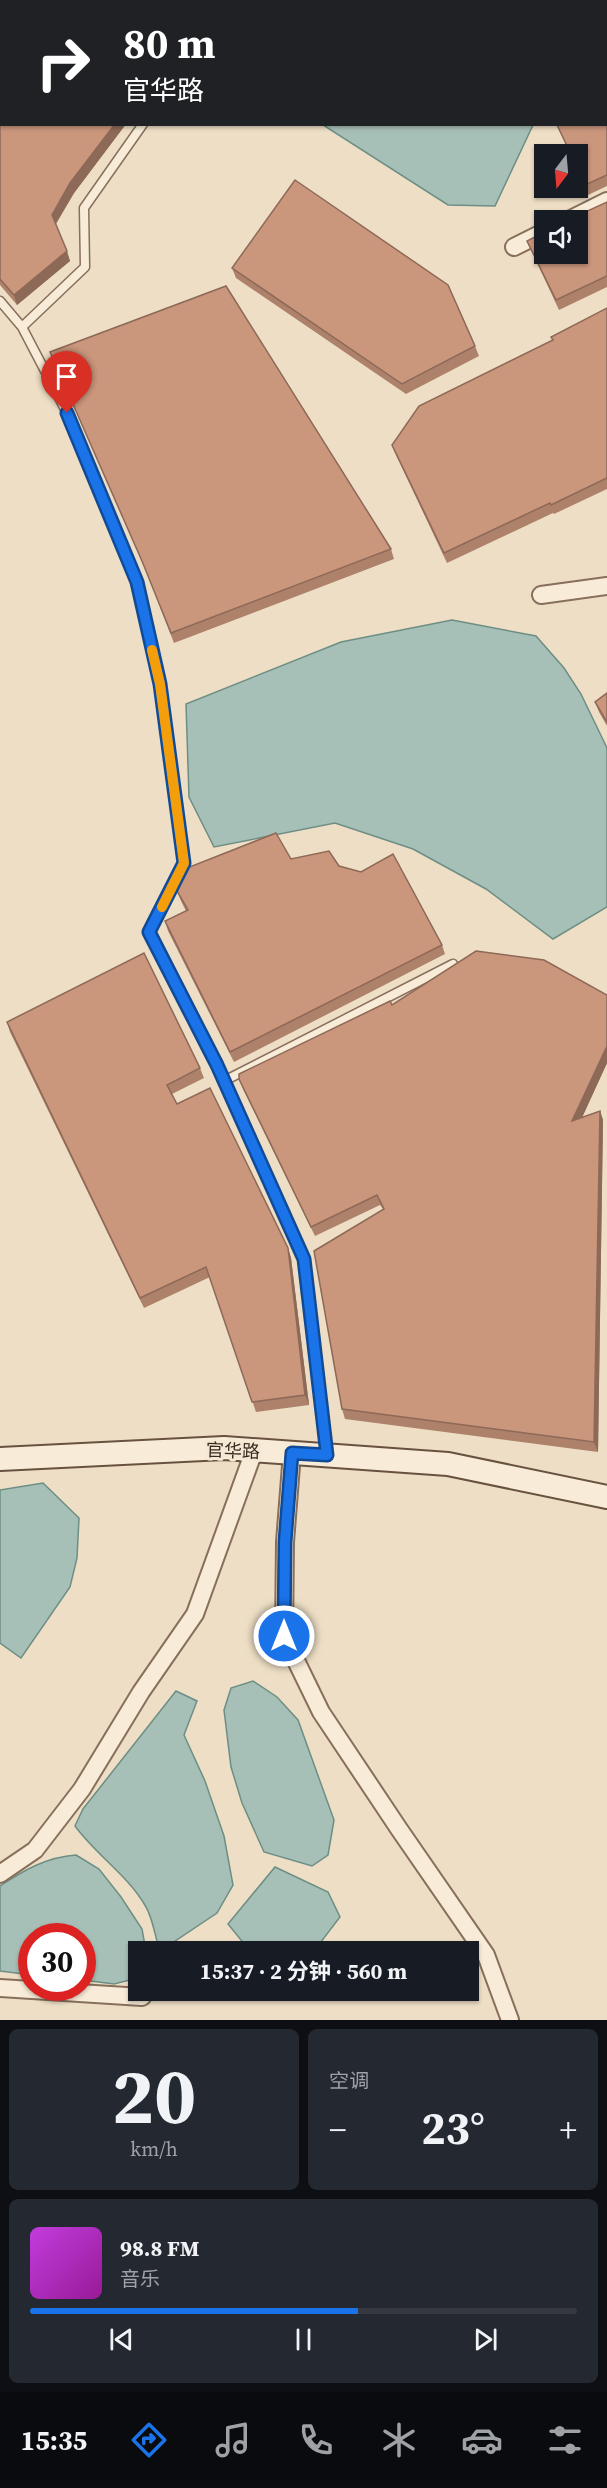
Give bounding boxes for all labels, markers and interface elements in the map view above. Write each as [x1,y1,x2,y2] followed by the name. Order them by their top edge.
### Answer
[123,14,216,72] text: 80 m
[24,24,102,102] icon: right
[123,72,204,109] text: 官华路
[534,144,588,198] north arrow
[534,144,588,264] map controls
[534,210,588,264] button: sound
[41,351,92,413] pin
[50,360,83,393] icon: arrive
[206,1437,260,1464] street label: 官华路
[252,1604,316,1668] position arrow
[18,1923,96,2001] speed limit sign: 30
[200,1956,407,1986] text: 15:37 · 2 分钟 · 560 m
[112,2042,196,2149] text: 20
[329,2067,369,2095] text: 空调
[421,2097,485,2159] text: 23°
[329,2107,347,2152] text: −
[559,2107,577,2152] text: +
[130,2135,178,2163] text: km/h
[120,2233,199,2263] text: 98.8 FM
[120,2265,160,2293] text: 音乐
[105,2323,138,2356] icon: previous
[287,2323,320,2356] icon: pause
[469,2323,502,2356] icon: next
[128,2419,170,2461] icon: directions
[212,2419,254,2461] icon: music
[295,2419,337,2461] icon: phone
[378,2419,420,2461] icon: climate
[461,2419,503,2461] icon: car
[544,2419,586,2461] icon: filters
[21,2422,87,2459] text: 15:35

